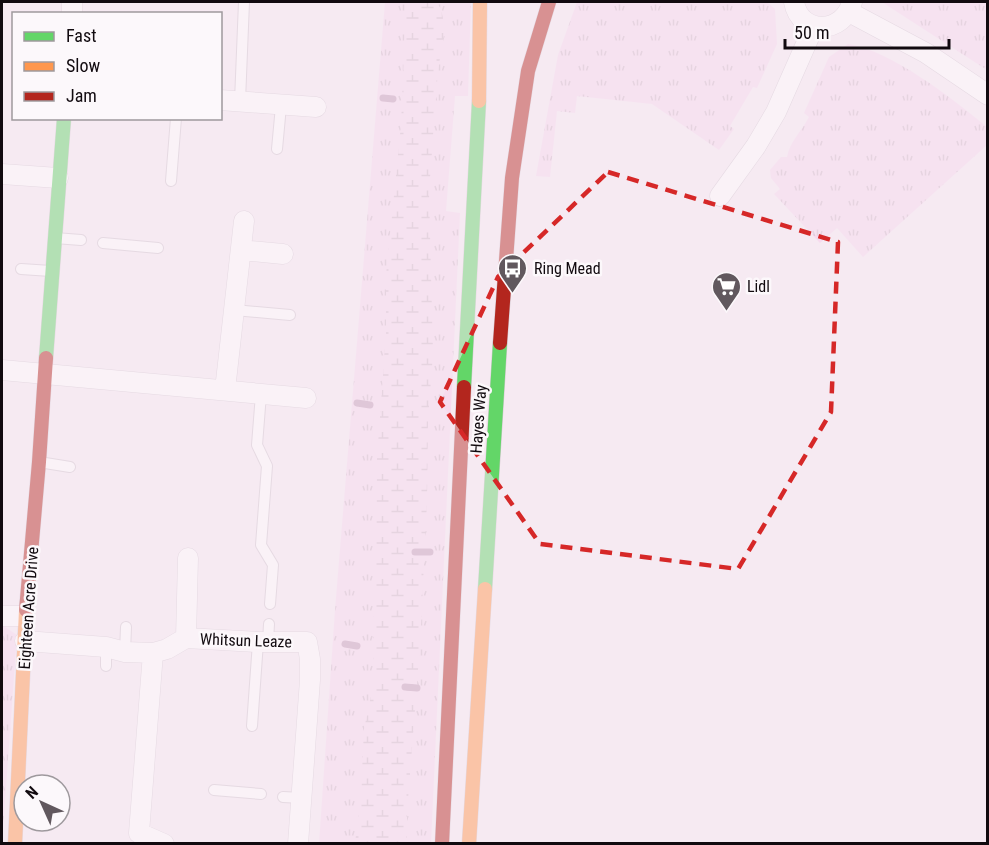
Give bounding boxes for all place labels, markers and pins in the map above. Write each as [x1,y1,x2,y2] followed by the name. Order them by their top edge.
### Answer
[497,252,529,294] bus stop icon: Ring Mead
[534,259,601,278] place label: Ring Mead
[710,270,742,312] supermarket icon: Lidl
[747,277,770,296] place label: Lidl

